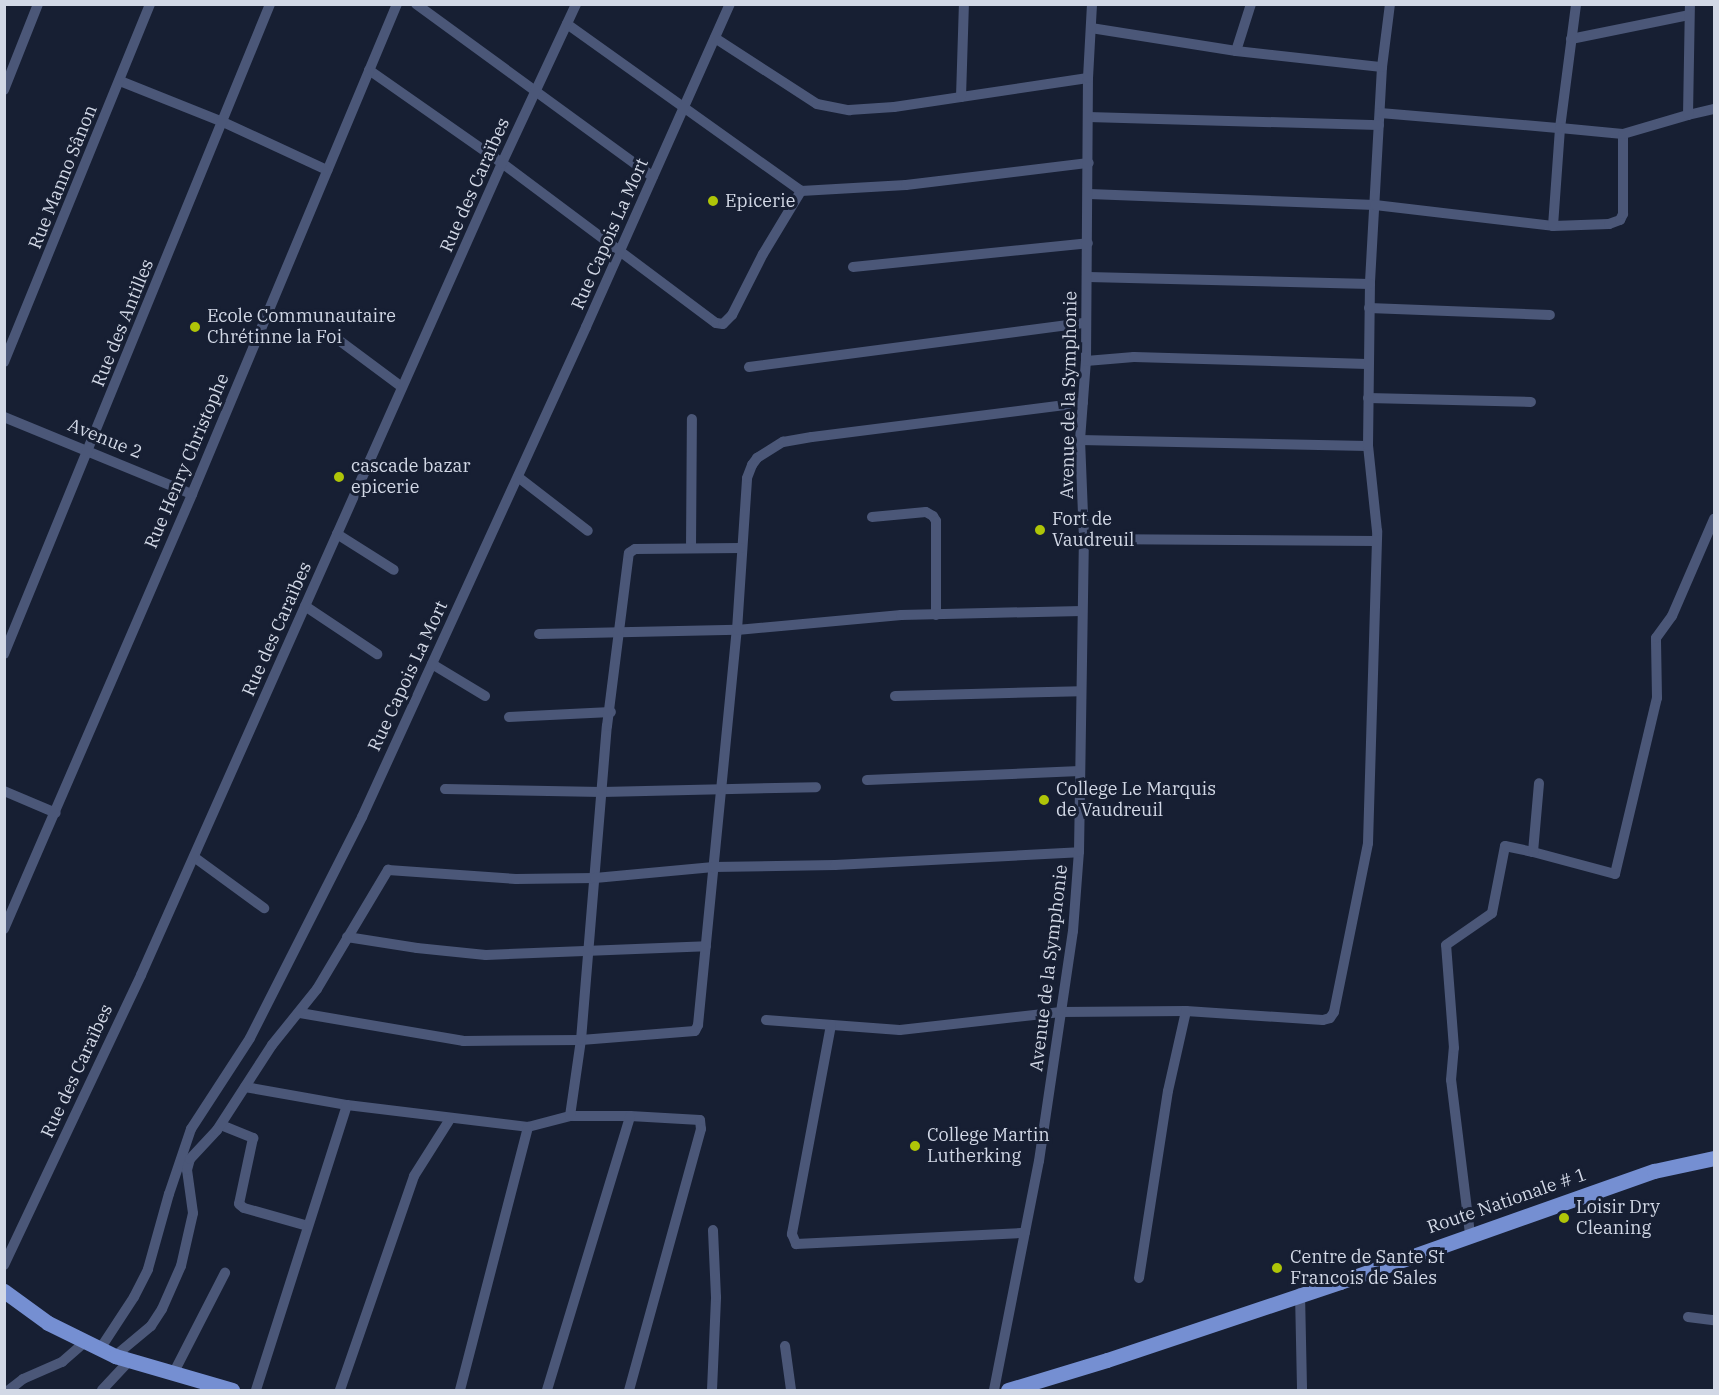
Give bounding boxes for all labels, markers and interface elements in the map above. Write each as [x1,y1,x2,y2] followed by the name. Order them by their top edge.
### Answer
[24,102,102,252] street label: Rue Manno Sânon
[436,115,514,255] street label: Rue des Caraïbes
[567,155,653,313] street label: Rue Capois La Mort
[725,190,795,212] place label: Epicerie
[706,194,720,208] marker: Epicerie
[88,256,158,390] street label: Rue des Antilles
[1056,291,1082,499] street label: Avenue de la Symphonie
[207,306,396,348] place label: Ecole Communautaire Chrétinne la Foi
[188,320,202,334] marker: Ecole Communautaire Chrétinne la Foi
[140,370,234,552] street label: Rue Henry Christophe
[65,414,145,464] street label: Avenue 2
[351,456,470,498] place label: cascade bazar epicerie
[332,470,346,484] marker: cascade bazar epicerie
[1052,509,1134,552] place label: Fort de Vaudreuil
[1033,523,1047,537] marker: Fort de Vaudreuil
[238,559,316,699] street label: Rue des Caraïbes
[364,597,452,755] street label: Rue Capois La Mort
[1056,779,1216,822] place label: College Le Marquis de Vaudreuil
[1037,793,1051,807] marker: College Le Marquis de Vaudreuil
[1026,863,1072,1073] street label: Avenue de la Symphonie
[37,1001,117,1141] street label: Rue des Caraïbes
[927,1125,1050,1168] place label: College Martin Lutherking
[908,1139,922,1153] marker: College Martin Lutherking
[1424,1164,1590,1238] street label: Route Nationale # 1
[1576,1197,1660,1240] place label: Loisir Dry Cleaning
[1557,1211,1571,1225] marker: Loisir Dry Cleaning
[1290,1247,1445,1290] place label: Centre de Sante St Francois de Sales
[1268,1259,1286,1277] marker: Centre de Sante St Francois de Sales

